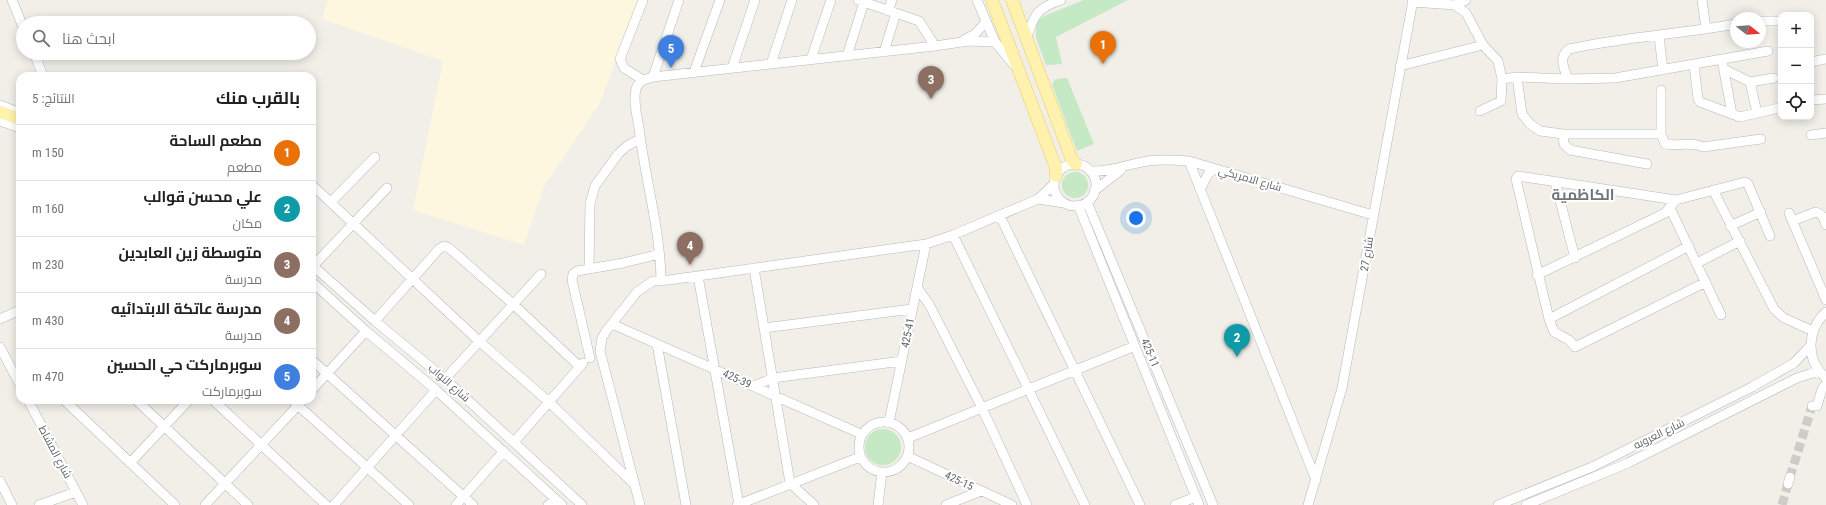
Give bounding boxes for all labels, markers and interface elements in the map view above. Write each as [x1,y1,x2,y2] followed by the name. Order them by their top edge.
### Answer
[1730,12,1766,48] north arrow
[1778,12,1814,120] map controls
[1778,12,1814,48] button: +
[16,16,316,60] search box
[30,27,52,49] icon: search
[62,30,116,48] text: ابحث هنا
[1090,31,1116,64] pin: 1
[658,35,684,68] pin: 5
[1778,48,1814,84] button: −
[918,66,944,99] pin: 3
[1778,84,1814,120] button: locate
[216,88,300,108] text: بالقرب منك
[32,91,75,106] text: النتائج: 5
[169,132,262,150] text: مطعم الساحة
[32,145,64,160] text: 150 m
[284,145,290,160] text: 1
[227,160,262,175] text: مطعم
[1216,164,1283,196] street label: شارع الامريكي
[1552,186,1614,204] district label: الكاظمية
[144,188,262,206] text: علي محسن قوالب
[32,201,64,216] text: 160 m
[284,201,290,216] text: 2
[1126,208,1146,228] your location
[233,216,262,231] text: مكان
[677,232,703,265] pin: 4
[1358,236,1377,272] street label: شارع 27
[118,244,262,262] text: متوسطة زين العابدين
[32,257,64,272] text: 230 m
[284,257,290,272] text: 3
[225,272,262,287] text: مدرسة
[111,300,262,318] text: مدرسة عاتكة الابتدائيه
[32,313,64,328] text: 430 m
[284,313,290,328] text: 4
[899,317,917,349] street label: 425-41
[1224,324,1250,357] pin: 2
[225,328,262,343] text: مدرسة
[1138,337,1162,369] street label: 425-11
[107,356,262,374] text: سوبرماركت حي الحسين
[425,361,473,405] street label: شارع النواب
[721,367,753,391] street label: 425-39
[32,369,64,384] text: 470 m
[284,369,290,384] text: 5
[202,384,262,399] text: سوبرماركت
[1631,416,1687,453] street label: شارع العروبه
[35,423,74,481] street label: شارع المشاط
[943,469,975,493] street label: 425-15

